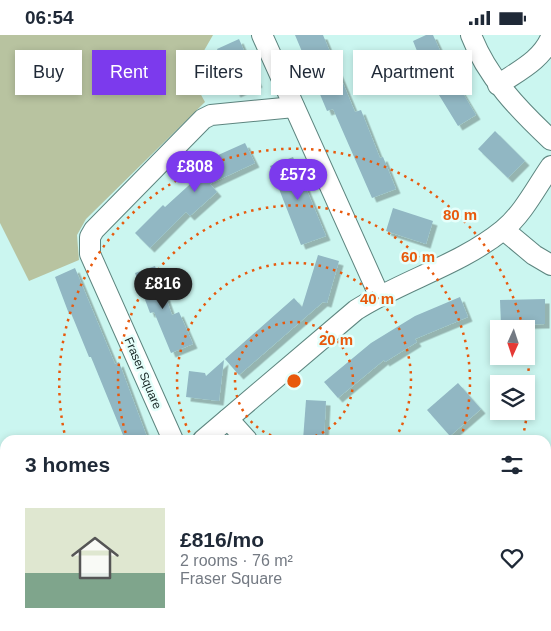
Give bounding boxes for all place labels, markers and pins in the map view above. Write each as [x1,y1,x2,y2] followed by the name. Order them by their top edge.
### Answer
[165,151,225,193] pin: £808
[268,159,328,201] pin: £573
[133,267,193,310] pin: £816
[285,372,303,390] centre of rings

